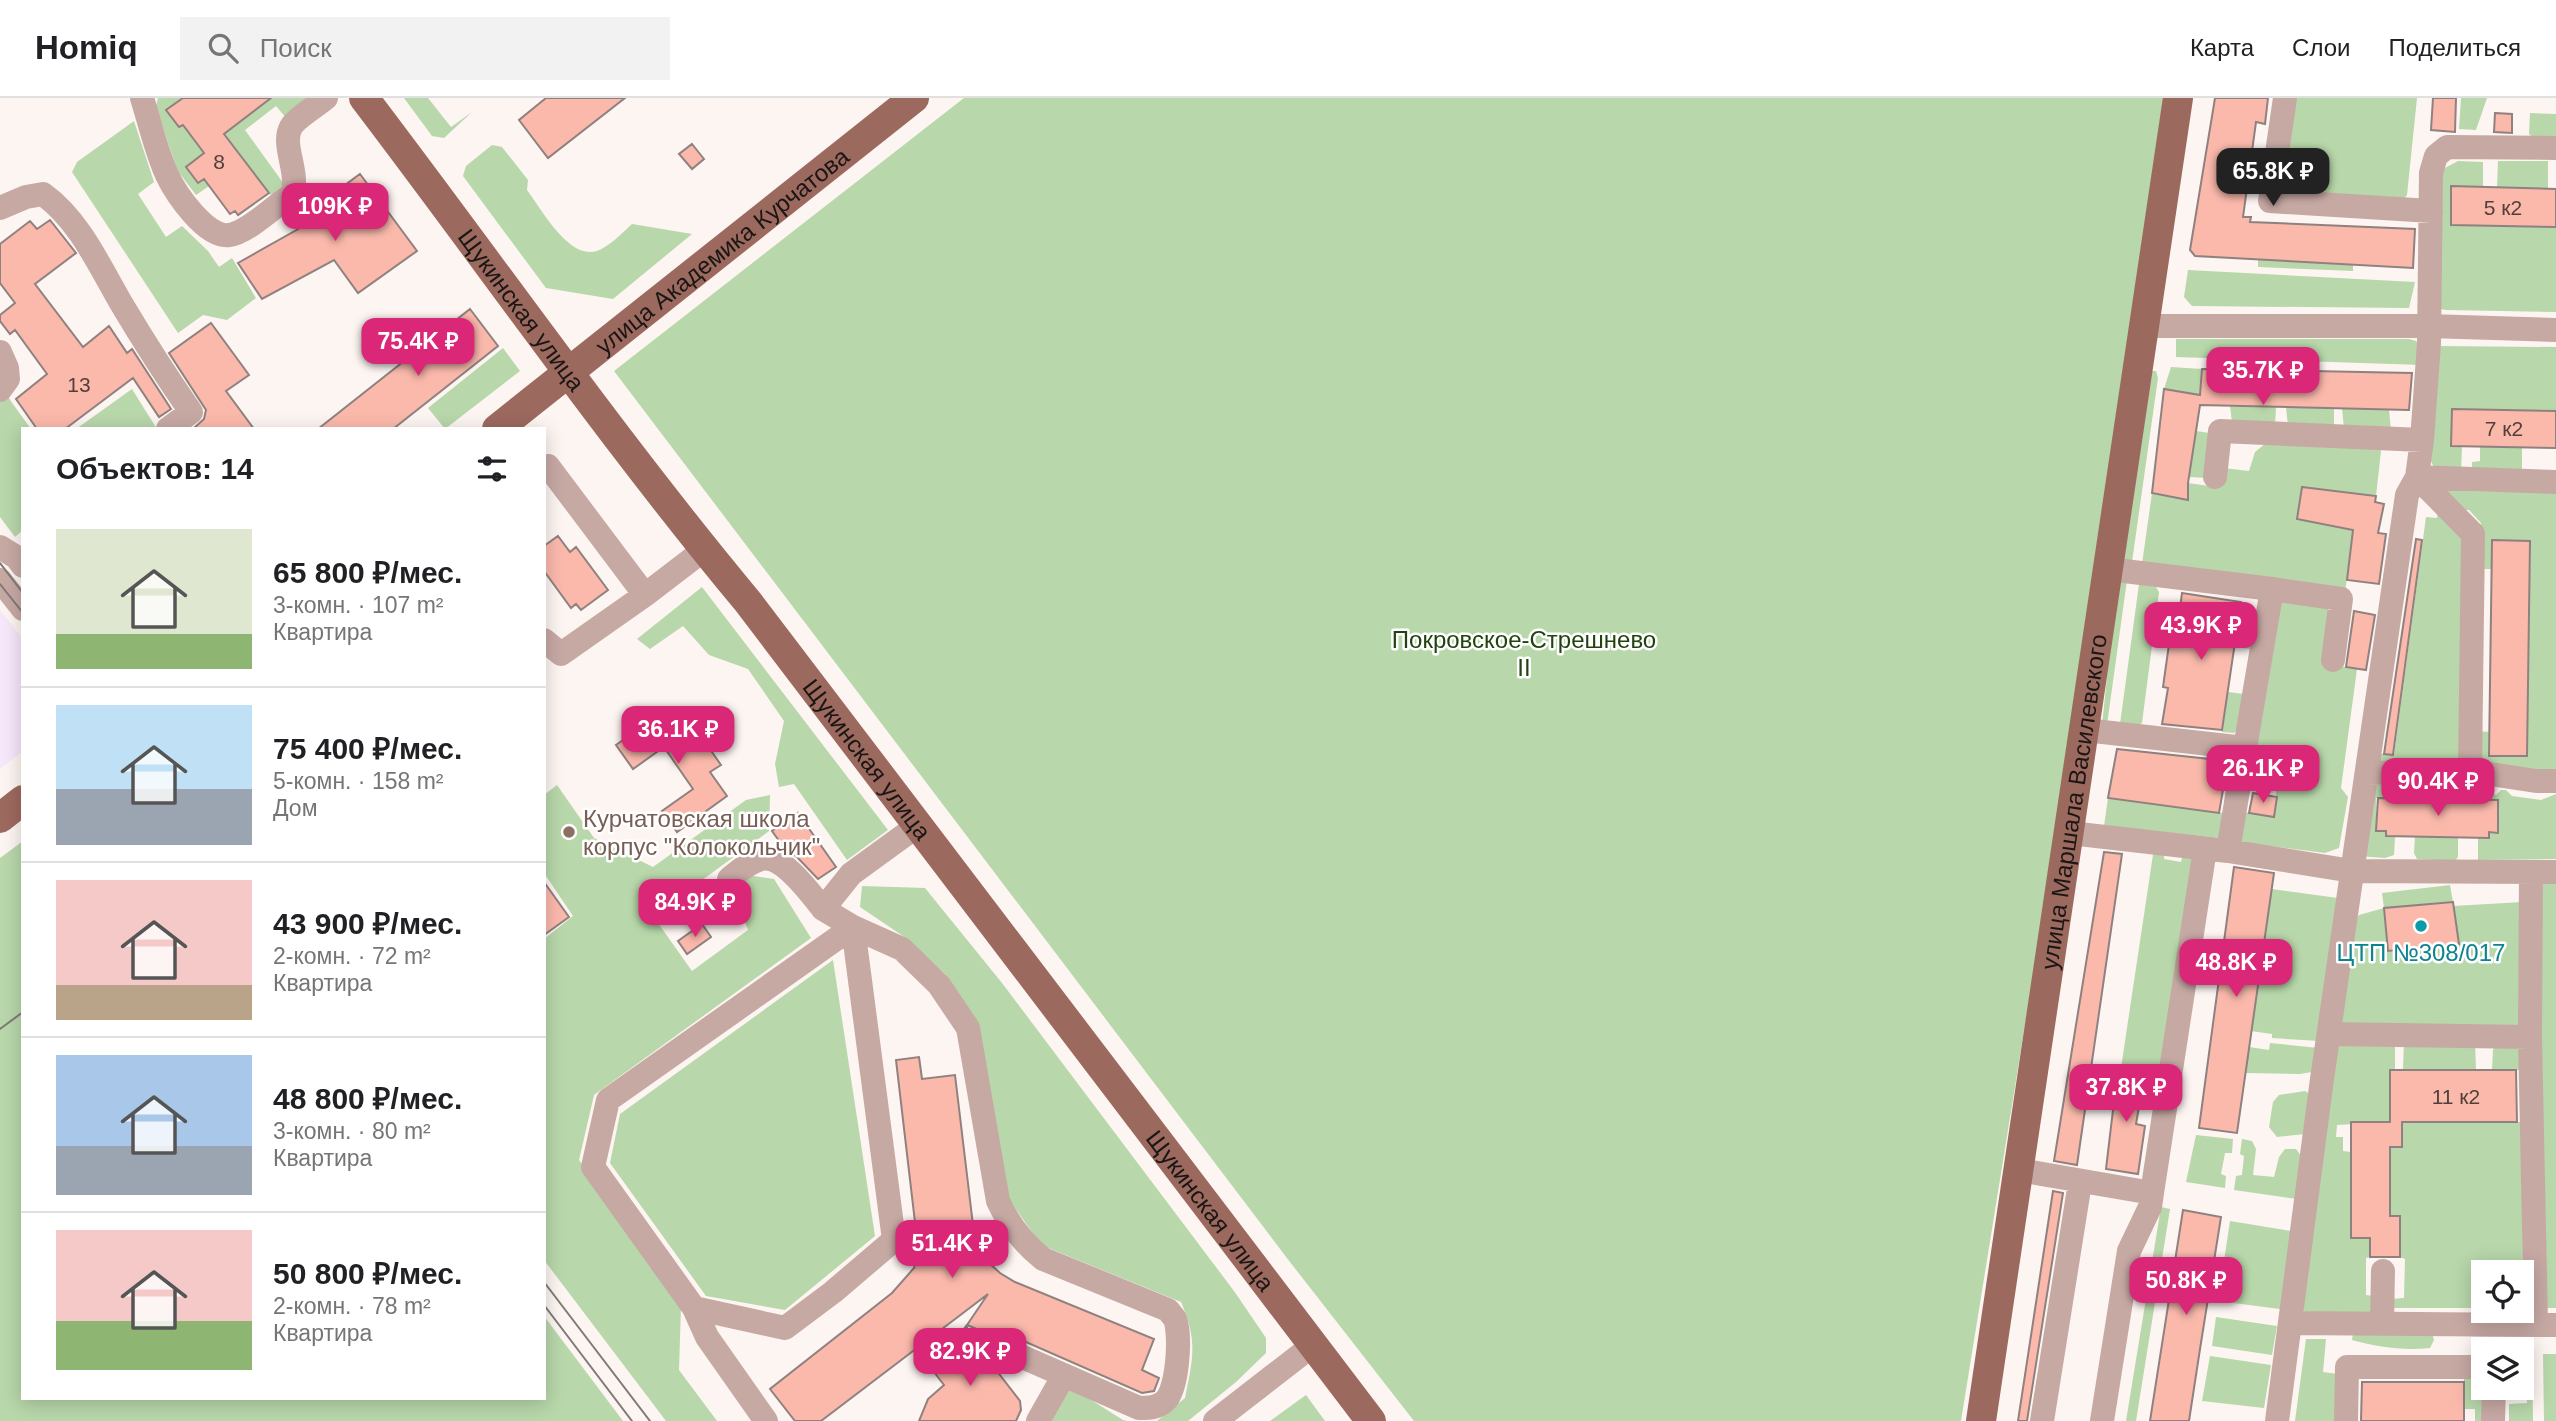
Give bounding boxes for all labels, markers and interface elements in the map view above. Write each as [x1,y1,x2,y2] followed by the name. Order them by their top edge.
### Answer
[180,17,670,80] search box
[35,29,138,66] text: Homiq
[204,29,242,67] icon: search
[260,33,332,63] text: Поиск
[2190,34,2254,61] text: Карта
[2292,34,2350,61] text: Слои
[2388,34,2521,61] text: Поделиться
[590,142,854,359] street label: улица Академика Курчатова
[2208,148,2338,208] pin: 65.8K ₽
[213,150,225,173] house number: 8
[2232,158,2314,184] text: 65.8K ₽
[278,184,392,243] pin: 109K ₽
[298,193,372,219] text: 109K ₽
[2484,196,2522,219] house number: 5 к2
[453,224,591,396] street label: Щукинская улица
[353,318,483,378] pin: 75.4K ₽
[377,328,459,354] text: 75.4K ₽
[2198,348,2328,407] pin: 35.7K ₽
[2222,357,2304,383] text: 35.7K ₽
[67,373,91,396] house number: 13
[2485,417,2523,440] house number: 7 к2
[473,450,511,488] icon: filters
[56,452,254,485] text: Объектов: 14
[273,556,462,589] text: 65 800 ₽/мес.
[112,557,196,641] icon: home
[273,592,444,618] text: 3-комн. · 107 m²
[2136,602,2266,662] pin: 43.9K ₽
[2160,612,2242,638] text: 43.9K ₽
[273,619,372,645] text: Квартира
[1392,626,1656,681] park label: Покровское-Стрешнево II
[2035,632,2111,971] street label: улица Маршала Василевского
[798,674,937,845] street label: Щукинская улица
[613,706,743,766] pin: 36.1K ₽
[637,716,719,742] text: 36.1K ₽
[273,732,462,765] text: 75 400 ₽/мес.
[112,733,196,817] icon: home
[2198,746,2328,805] pin: 26.1K ₽
[2222,755,2304,781] text: 26.1K ₽
[2373,758,2503,818] pin: 90.4K ₽
[273,768,444,794] text: 5-комн. · 158 m²
[2397,768,2479,794] text: 90.4K ₽
[273,795,317,821] text: Дом
[583,805,820,860] place label: Курчатовская школа корпус "Колокольчик"
[561,824,577,840] marker: Курчатовская школа корпус "Колокольчик"
[630,880,760,939] pin: 84.9K ₽
[654,889,736,915] text: 84.9K ₽
[273,907,462,940] text: 43 900 ₽/мес.
[112,908,196,992] icon: home
[2413,918,2429,934] marker: ЦТП №308/017
[2337,939,2505,966] place label: ЦТП №308/017
[2171,940,2301,999] pin: 48.8K ₽
[273,943,431,969] text: 2-комн. · 72 m²
[2195,949,2277,975] text: 48.8K ₽
[273,970,372,996] text: Квартира
[2061,1065,2191,1124] pin: 37.8K ₽
[2085,1074,2167,1100] text: 37.8K ₽
[273,1082,462,1115] text: 48 800 ₽/мес.
[112,1083,196,1167] icon: home
[2432,1085,2480,1108] house number: 11 к2
[273,1118,431,1144] text: 3-комн. · 80 m²
[1141,1125,1281,1296] street label: Щукинская улица
[273,1145,372,1171] text: Квартира
[887,1220,1017,1280] pin: 51.4K ₽
[911,1230,993,1256] text: 51.4K ₽
[273,1257,462,1290] text: 50 800 ₽/мес.
[112,1258,196,1342] icon: home
[2121,1258,2251,1317] pin: 50.8K ₽
[2471,1260,2534,1400] map controls
[2471,1260,2534,1323] button: locate
[2145,1267,2227,1293] text: 50.8K ₽
[273,1293,431,1319] text: 2-комн. · 78 m²
[273,1320,372,1346] text: Квартира
[905,1328,1035,1388] pin: 82.9K ₽
[2471,1337,2534,1400] button: layers
[929,1338,1011,1364] text: 82.9K ₽

